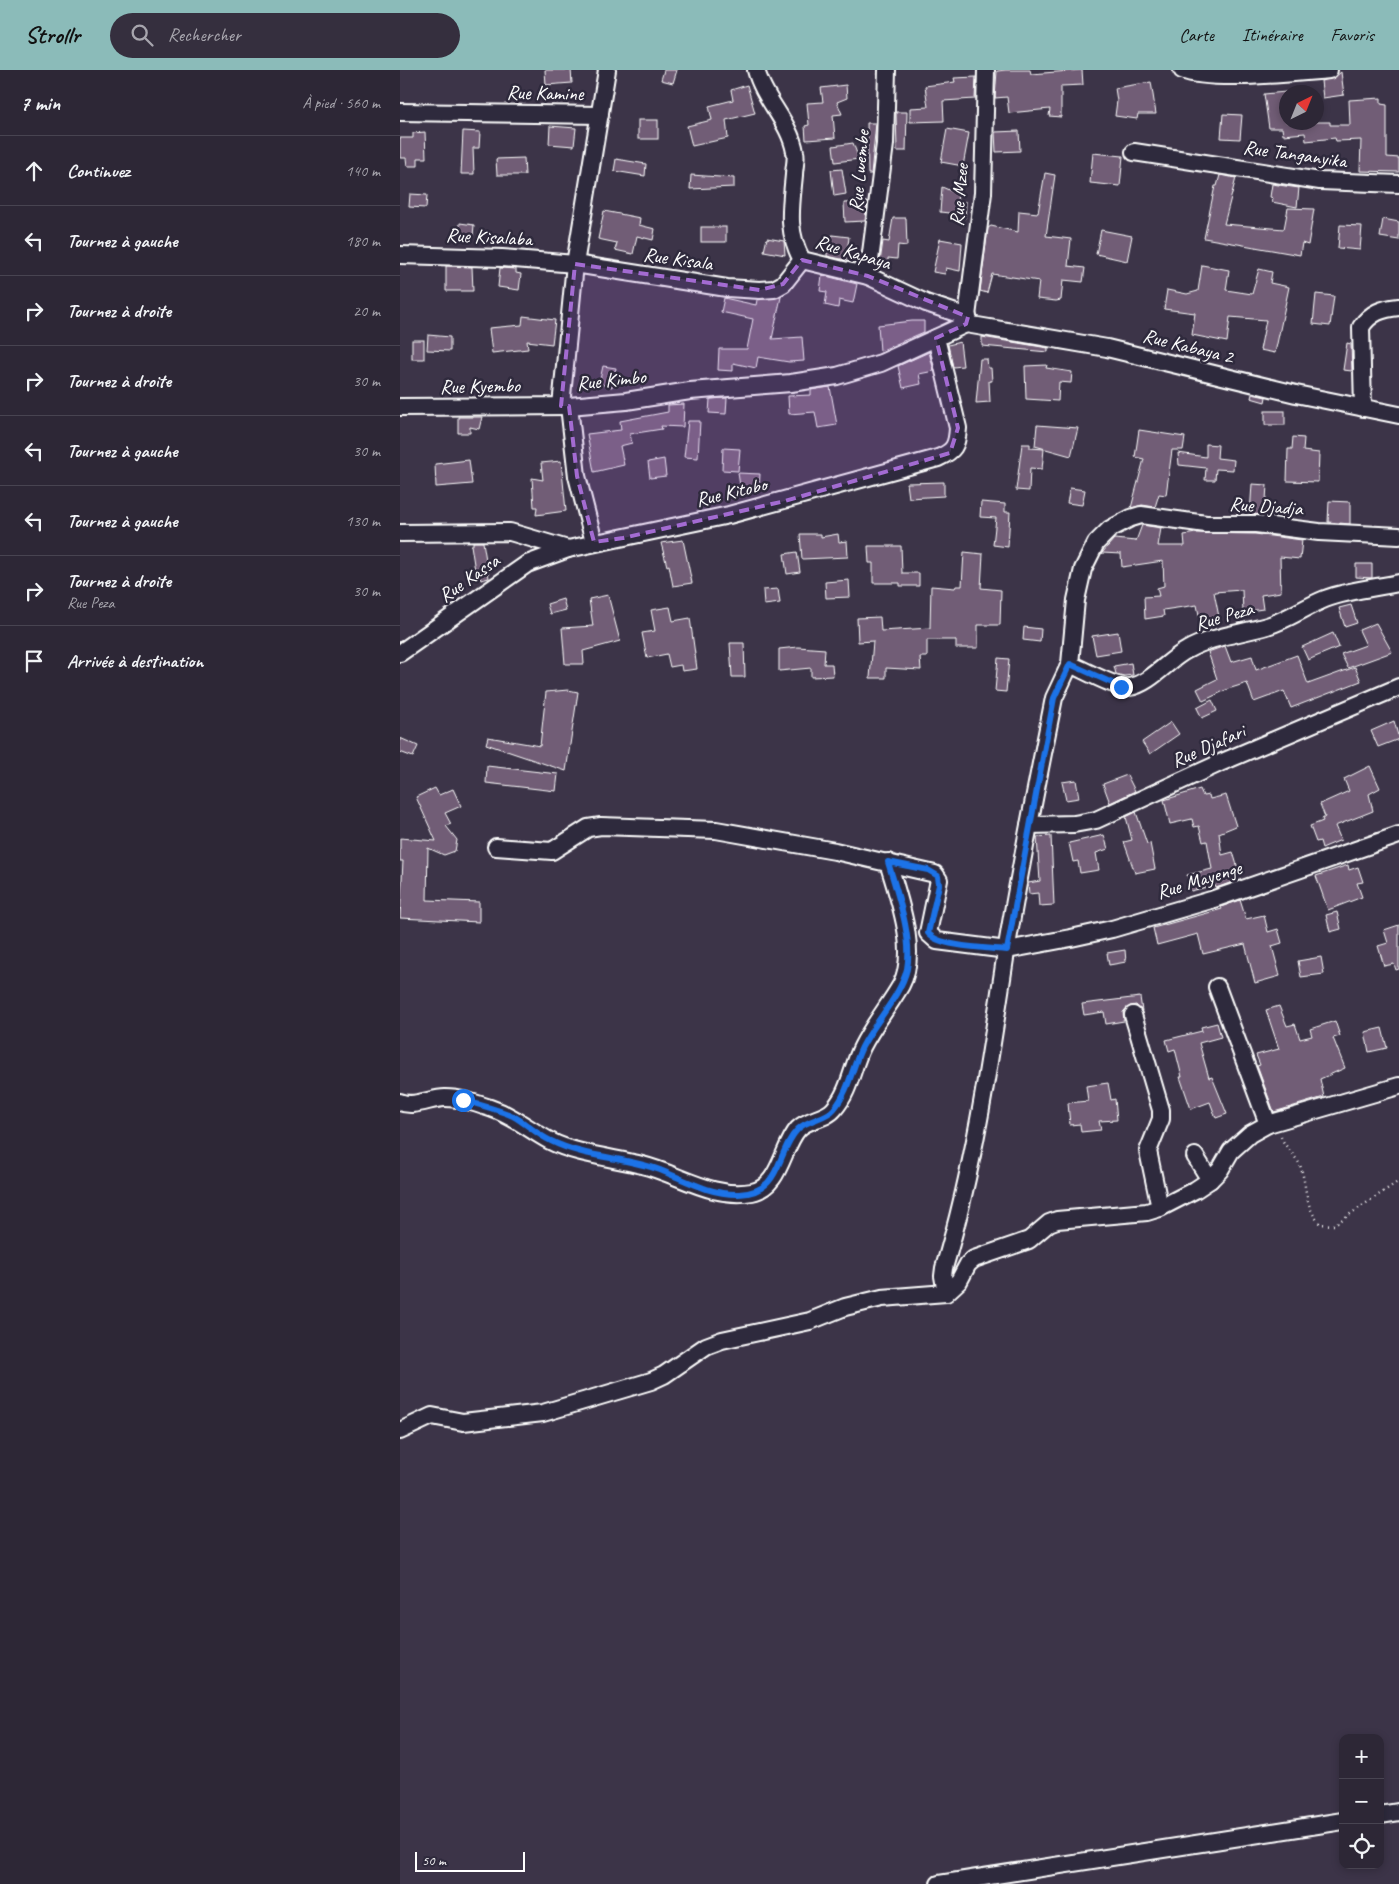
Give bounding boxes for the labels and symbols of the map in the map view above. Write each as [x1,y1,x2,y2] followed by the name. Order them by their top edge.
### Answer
[506,80,585,106] street label: Rue Kamine
[1279,85,1324,130] north arrow
[843,128,875,213] street label: Rue Lwembe
[1242,134,1350,174] street label: Rue Tanganyika
[944,161,974,227] street label: Rue Mzee
[445,222,535,252] street label: Rue Kisalaba
[812,229,896,276] street label: Rue Kapaya
[642,242,716,276] street label: Rue Kisala
[1140,323,1238,370] street label: Rue Kabaya 2
[575,364,648,396] street label: Rue Kimbo
[440,373,521,399] street label: Rue Kyembo
[693,471,771,512] street label: Rue Kitobo
[1229,491,1305,521] street label: Rue Djadja
[434,547,505,608] street label: Rue Kassa
[1192,595,1257,636] street label: Rue Peza
[1110,676,1133,699] route end
[1167,718,1251,773] street label: Rue Djafari
[1153,855,1246,905] street label: Rue Mayenge
[452,1089,475,1112] route start
[415,1849,525,1872] scale bar

